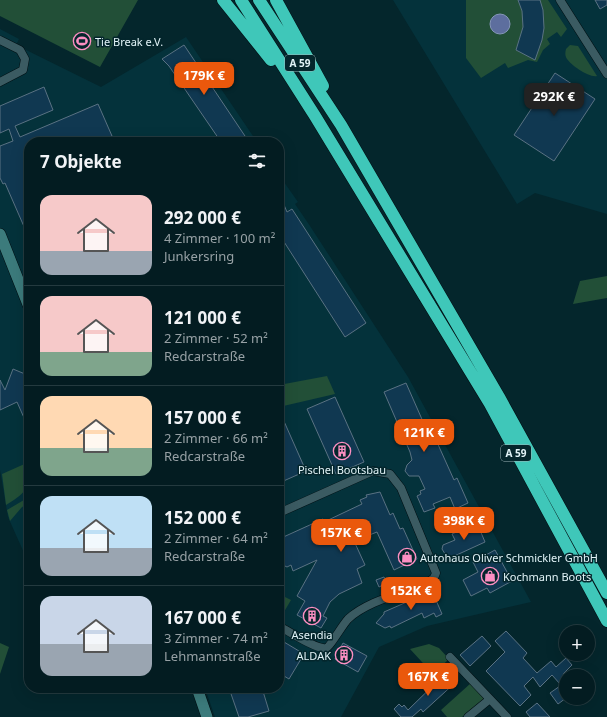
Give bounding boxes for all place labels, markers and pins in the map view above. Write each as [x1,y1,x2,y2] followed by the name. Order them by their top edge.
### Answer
[72,31,92,51] sports icon: Tie Break e.V.
[95,34,163,49] place label: Tie Break e.V.
[171,62,237,96] pin: 179K €
[521,83,587,117] pin: 292K €
[391,419,457,453] pin: 121K €
[332,441,352,461] building icon: Pischel Bootsbau
[298,462,386,477] place label: Pischel Bootsbau
[431,507,497,541] pin: 398K €
[308,519,374,553] pin: 157K €
[397,547,417,567] shop icon: Autohaus Oliver Schmickler GmbH
[420,550,598,565] place label: Autohaus Oliver Schmickler GmbH
[480,566,500,586] shop icon: Kochmann Boots
[503,569,591,584] place label: Kochmann Boots
[378,577,444,611] pin: 152K €
[302,606,322,626] building icon: Asendia
[291,627,333,642] place label: Asendia
[334,645,354,665] building icon: ALDAK
[297,648,331,663] place label: ALDAK
[395,663,461,697] pin: 167K €

